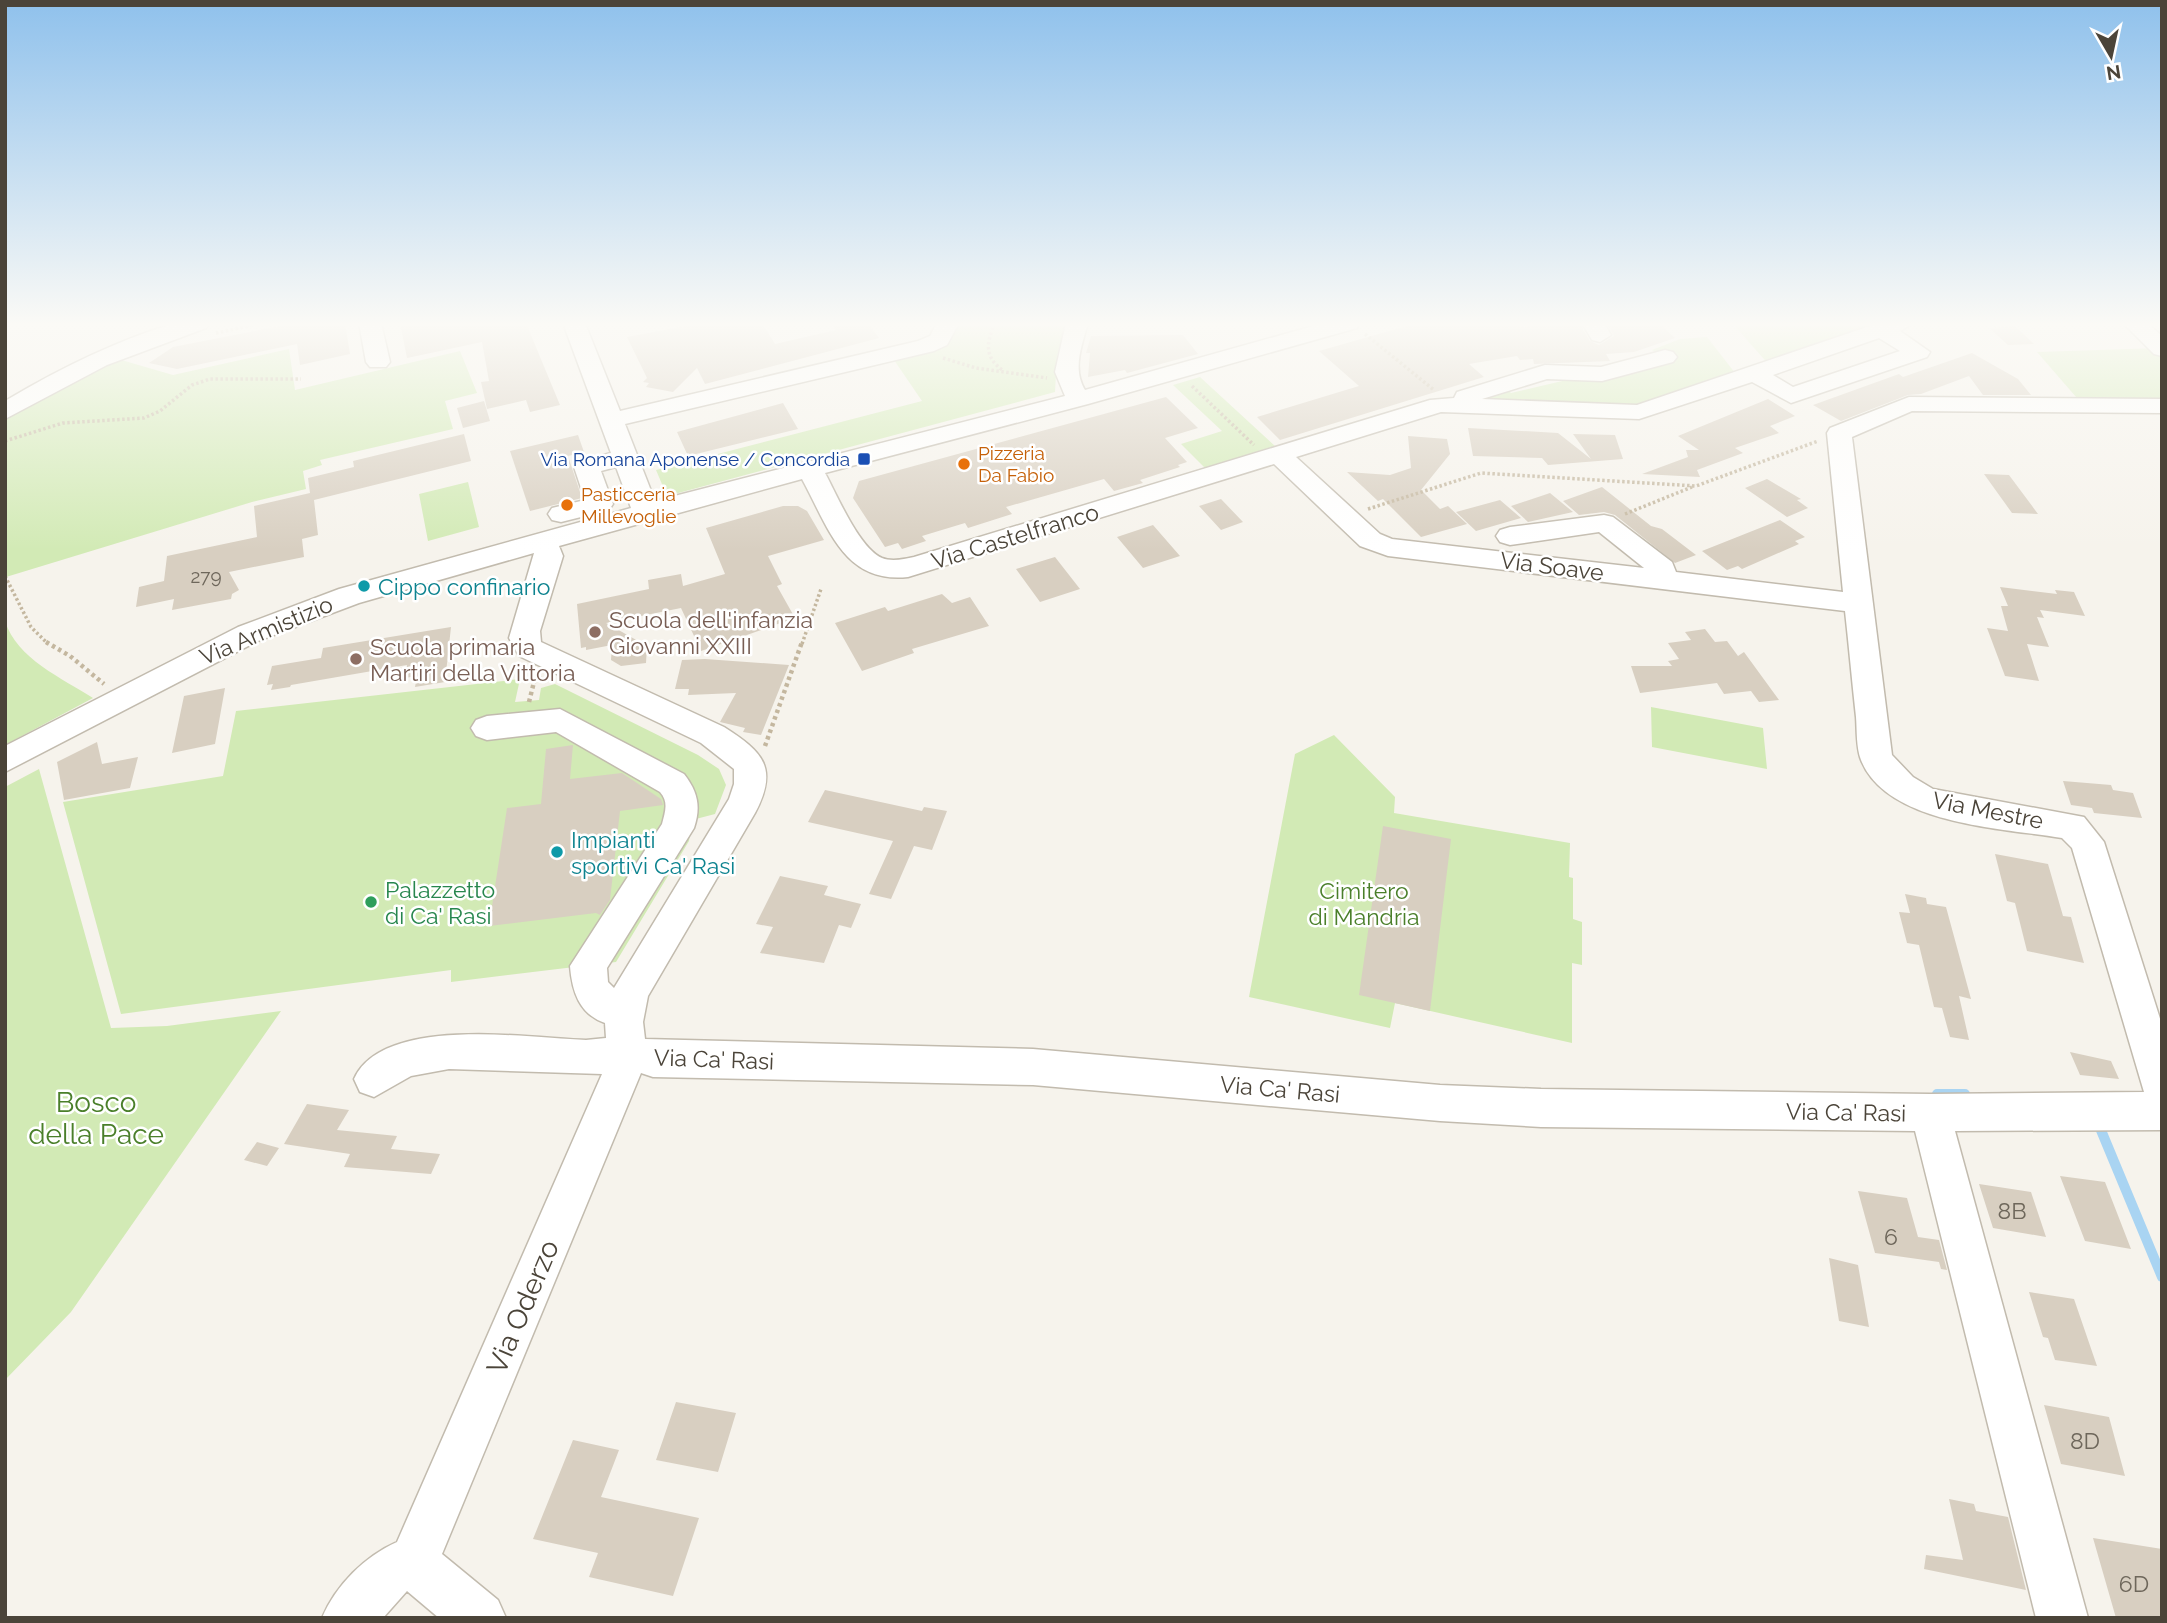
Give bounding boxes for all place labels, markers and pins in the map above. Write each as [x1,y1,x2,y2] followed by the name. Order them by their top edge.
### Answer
[978,442,1054,486] place label: Pizzeria Da Fabio
[540,448,850,470] place label: Via Romana Aponense / Concordia
[856,451,872,467] marker: Via Romana Aponense / Concordia
[956,456,972,472] marker: Pizzeria Da Fabio
[581,483,676,527] place label: Pasticceria Millevoglie
[559,497,575,513] marker: Pasticceria Millevoglie
[378,573,551,600] place label: Cippo confinario
[356,578,372,594] marker: Cippo confinario
[609,606,813,659] place label: Scuola dell'infanzia Giovanni XXIII
[587,624,603,640] marker: Scuola dell'infanzia Giovanni XXIII
[370,633,575,686] place label: Scuola primaria Martiri della Vittoria
[348,651,364,667] marker: Scuola primaria Martiri della Vittoria
[571,826,735,879] place label: Impianti sportivi Ca' Rasi
[549,844,565,860] marker: Impianti sportivi Ca' Rasi
[385,876,495,929] place label: Palazzetto di Ca' Rasi
[363,894,379,910] marker: Palazzetto di Ca' Rasi

